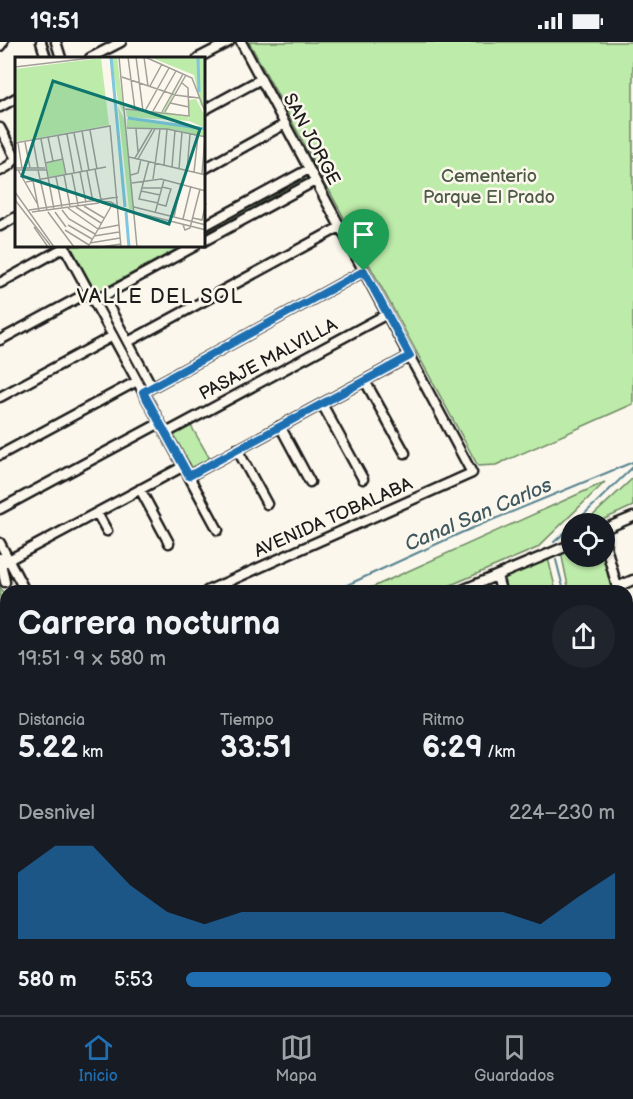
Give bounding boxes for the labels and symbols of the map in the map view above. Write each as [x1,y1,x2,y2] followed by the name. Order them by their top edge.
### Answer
[15,57,206,248] inset map
[279,90,345,189] street label: SAN JORGE
[423,166,555,208] park label: Cementerio Parque El Prado
[338,209,389,271] pin
[76,285,244,309] district label: VALLE DEL SOL
[196,314,341,405] street label: PASAJE MALVILLA
[251,473,416,562] street label: AVENIDA TOBALABA
[401,473,556,557] water label: Canal San Carlos

